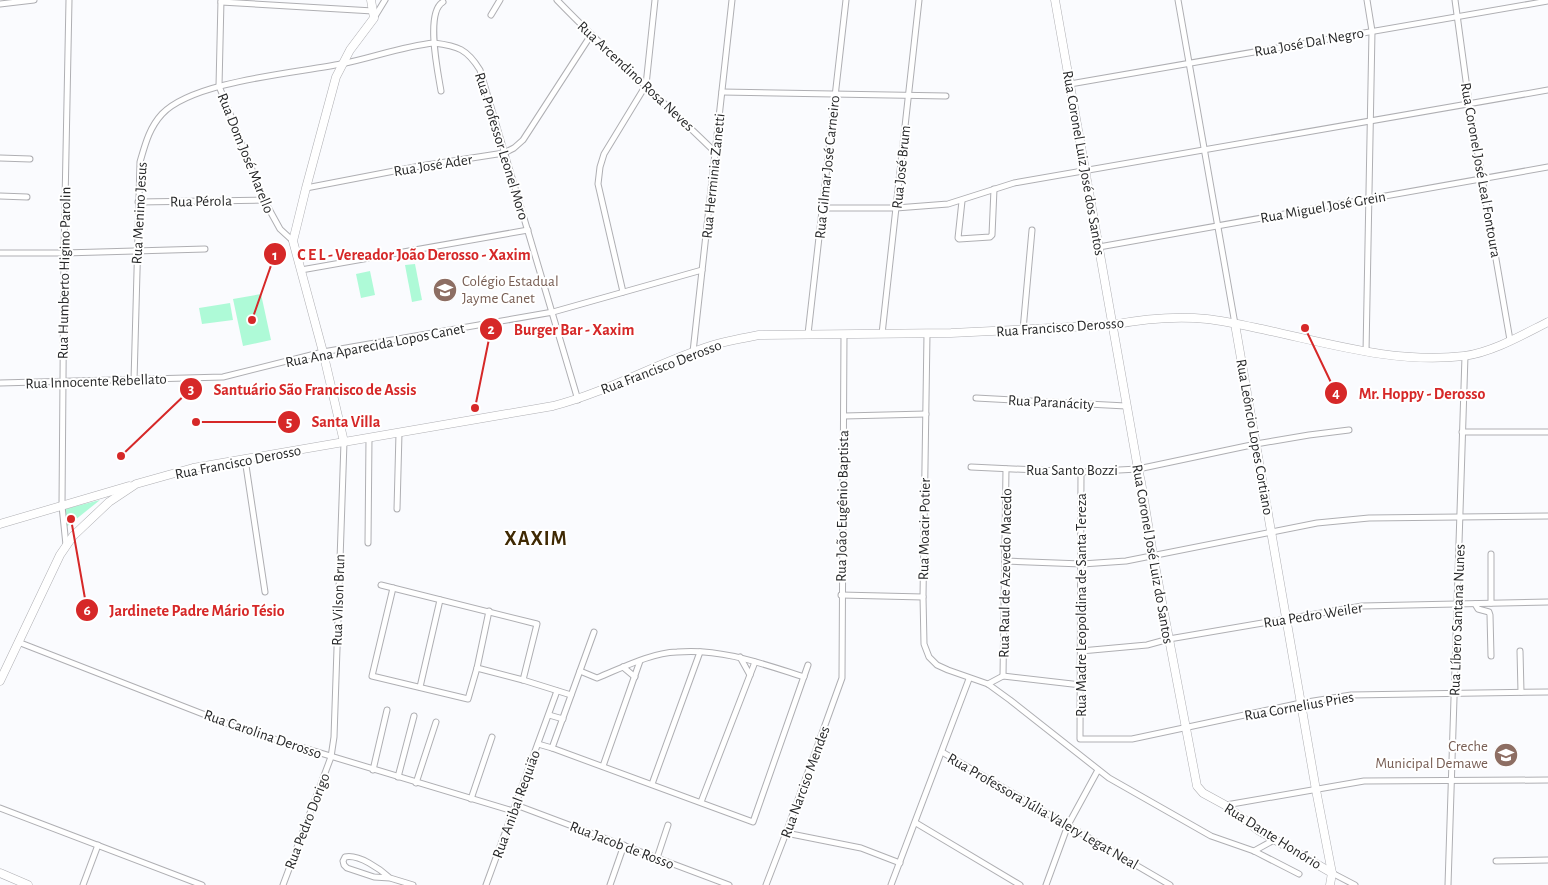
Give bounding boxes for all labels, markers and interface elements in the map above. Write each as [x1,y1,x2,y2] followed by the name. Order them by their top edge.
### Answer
[574,19,697,134] street label: Rua Arcendino Rosa Neves
[1253,25,1365,59] street label: Rua José Dal Negro
[1060,69,1107,257] street label: Rua Coronel Luiz José dos Santos
[472,71,531,222] street label: Rua Professor Leonel Moro
[1458,81,1503,259] street label: Rua Coronel José Leal Fontoura
[215,91,276,215] street label: Rua Dom José Marello
[813,95,842,239] street label: Rua Gilmar José Carneiro
[699,113,728,239] street label: Rua Herminia Zanetti
[890,124,913,210] street label: Rua José Brum
[393,152,474,179] street label: Rua José Ader
[129,161,150,265] street label: Rua Menino Jesus
[55,187,74,359] street label: Rua Humberto Higino Parolin
[1259,189,1387,226] street label: Rua Miguel José Grein
[170,193,232,210] street label: Rua Pérola
[263,239,541,270] callout: C E L - Vereador João Derosso - Xaxim
[297,247,531,263] text: C E L - Vereador João Derosso - Xaxim
[272,248,278,263] text: 1
[462,274,559,306] place label: Colégio Estadual Jayme Canet
[432,277,458,303] school or university icon: Colégio Estadual Jayme Canet
[478,314,644,345] callout: Burger Bar - Xaxim
[996,316,1124,339] street label: Rua Francisco Derosso
[284,321,466,370] street label: Rua Ana Aparecida Lopos Canet
[487,322,495,337] text: 2
[514,322,634,338] text: Burger Bar - Xaxim
[599,338,724,397] street label: Rua Francisco Derosso
[1233,358,1276,516] street label: Rua Leôncio Lopes Cortiano
[25,372,167,391] street label: Rua Innocente Rebellato
[178,374,426,405] callout: Santuário São Francisco de Assis
[1324,378,1496,409] callout: Mr. Hoppy - Derosso
[188,382,194,397] text: 3
[214,382,416,398] text: Santuário São Francisco de Assis
[1332,386,1340,401] text: 4
[1359,386,1485,403] text: Mr. Hoppy - Derosso
[1008,393,1095,412] street label: Rua Paranácity
[276,406,390,437] callout: Santa Villa
[312,414,381,430] text: Santa Villa
[286,415,292,430] text: 5
[834,430,851,582] street label: Rua João Eugênio Baptista
[174,443,302,482] street label: Rua Francisco Derosso
[1026,463,1118,478] street label: Rua Santo Bozzi
[1129,463,1176,645] street label: Rua Coronel José Luiz do Santos
[916,478,933,580] street label: Rua Moacir Potier
[997,488,1014,658] street label: Rua Raul de Azevedo Macedo
[1074,493,1089,717] street label: Rua Madre Leopoldina de Santa Tereza
[504,529,568,549] district label: XAXIM
[1447,544,1468,696] street label: Rua Líbero Santana Nunes
[329,554,348,646] street label: Rua Vilson Brun
[74,595,295,626] callout: Jardinete Padre Mário Tésio
[1262,600,1364,631] street label: Rua Pedro Weiler
[83,603,91,618] text: 6
[109,603,285,619] text: Jardinete Padre Mário Tésio
[1243,689,1355,724] street label: Rua Cornelius Pries
[202,707,324,762] street label: Rua Carolina Derosso
[778,724,833,840] street label: Rua Narciso Mendes
[1375,739,1488,771] place label: Creche Municipal Demawe
[1493,742,1519,768] school or university icon: Creche Municipal Demawe
[490,748,543,860] street label: Rua Anibal Requião
[945,750,1141,872] street label: Rua Professora Júlia Valery Legat Neal
[282,771,333,871] street label: Rua Pedro Dorigo
[1222,801,1324,872] street label: Rua Dante Honório
[568,819,676,872] street label: Rua Jacob de Rosso

